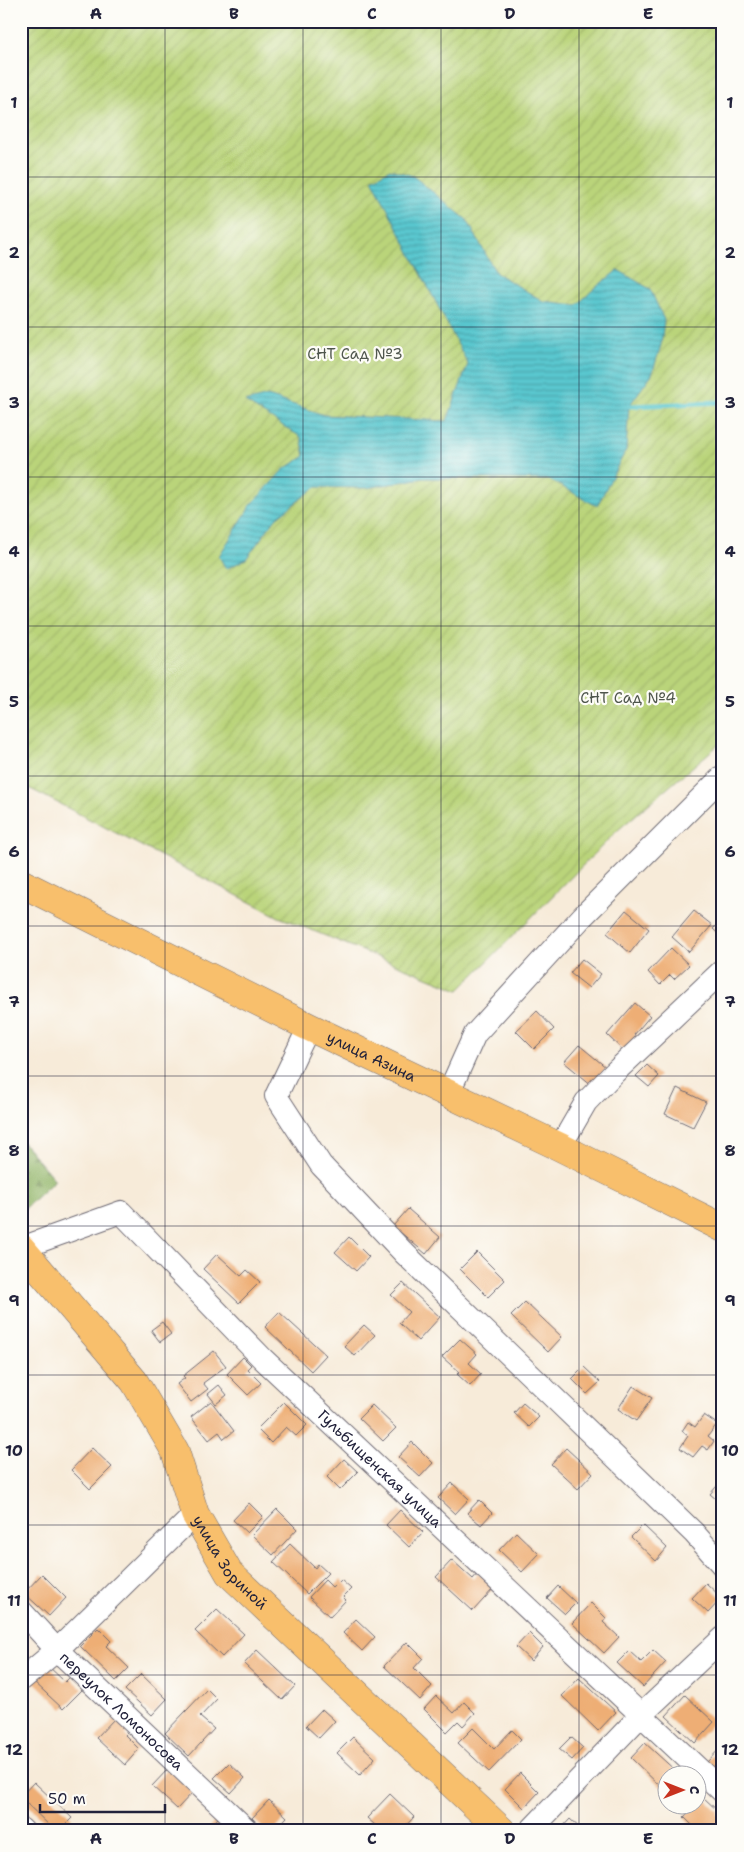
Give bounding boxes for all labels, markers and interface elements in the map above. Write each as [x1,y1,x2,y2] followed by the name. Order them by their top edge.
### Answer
[90,3,102,24] text: A
[229,3,239,24] text: B
[367,3,377,24] text: C
[504,3,516,24] text: D
[643,3,653,24] text: E
[10,92,18,113] text: 1
[726,92,734,113] text: 1
[8,242,20,263] text: 2
[724,242,736,263] text: 2
[307,344,403,364] park label: СНТ Сад №3
[8,392,20,413] text: 3
[724,392,736,413] text: 3
[8,541,20,562] text: 4
[724,541,736,562] text: 4
[580,688,676,708] park label: СНТ Сад №4
[9,691,19,712] text: 5
[725,691,735,712] text: 5
[8,841,20,862] text: 6
[724,841,736,862] text: 6
[8,991,20,1012] text: 7
[724,991,736,1012] text: 7
[323,1027,420,1087] street label: улица Азина
[8,1140,20,1161] text: 8
[724,1140,736,1161] text: 8
[8,1290,20,1311] text: 9
[724,1290,736,1311] text: 9
[313,1406,447,1533] street label: Гульбищенская улица
[5,1440,23,1461] text: 10
[721,1440,739,1461] text: 10
[188,1512,272,1614] street label: улица Зориной
[7,1590,21,1611] text: 11
[723,1590,737,1611] text: 11
[55,1648,188,1775] street label: переулок Ломоносова
[5,1739,23,1760] text: 12
[721,1739,739,1760] text: 12
[656,1764,706,1814] north arrow
[40,1782,165,1814] scale bar
[686,1786,704,1794] text: С
[48,1789,86,1809] text: 50 m
[90,1828,102,1849] text: A
[229,1828,239,1849] text: B
[367,1828,377,1849] text: C
[504,1828,516,1849] text: D
[643,1828,653,1849] text: E

